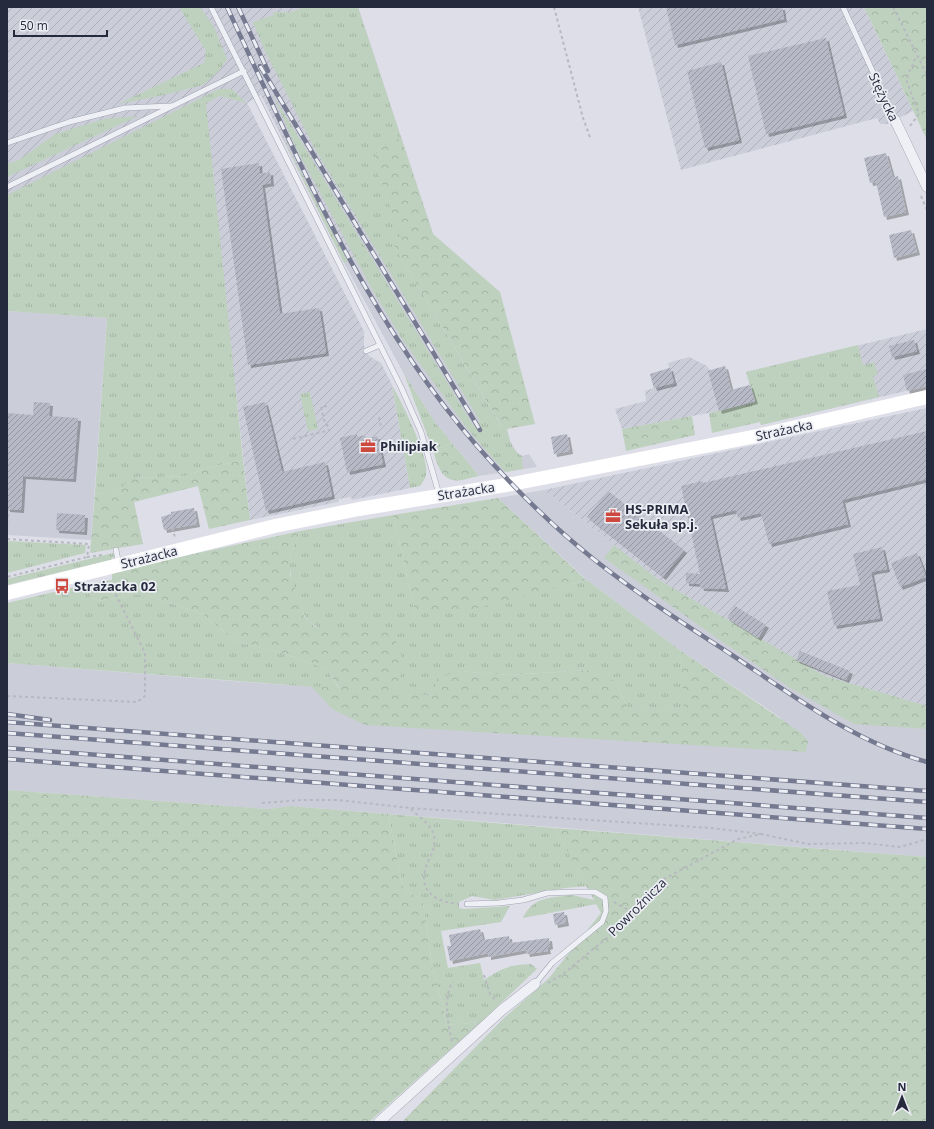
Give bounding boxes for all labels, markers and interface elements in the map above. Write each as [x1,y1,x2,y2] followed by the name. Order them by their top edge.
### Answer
[14,12,107,38] scale bar
[20,17,48,34] text: 50 m
[865,70,903,124] street label: Stężycka
[754,415,814,445] street label: Strażacka
[359,437,377,455] office icon: Philipiak
[380,437,438,455] place label: Philipiak
[436,478,496,504] street label: Strażacka
[625,500,698,533] place label: HS-PRIMA Sekuła sp.j.
[604,507,622,525] office icon: HS-PRIMA Sekuła sp.j.
[119,541,179,573] street label: Strażacka
[53,577,71,595] bus stop icon: Strażacka 02
[74,577,156,595] place label: Strażacka 02
[604,874,670,940] street label: Powroźnicza
[882,1077,922,1117] north arrow
[898,1079,906,1094] text: N

